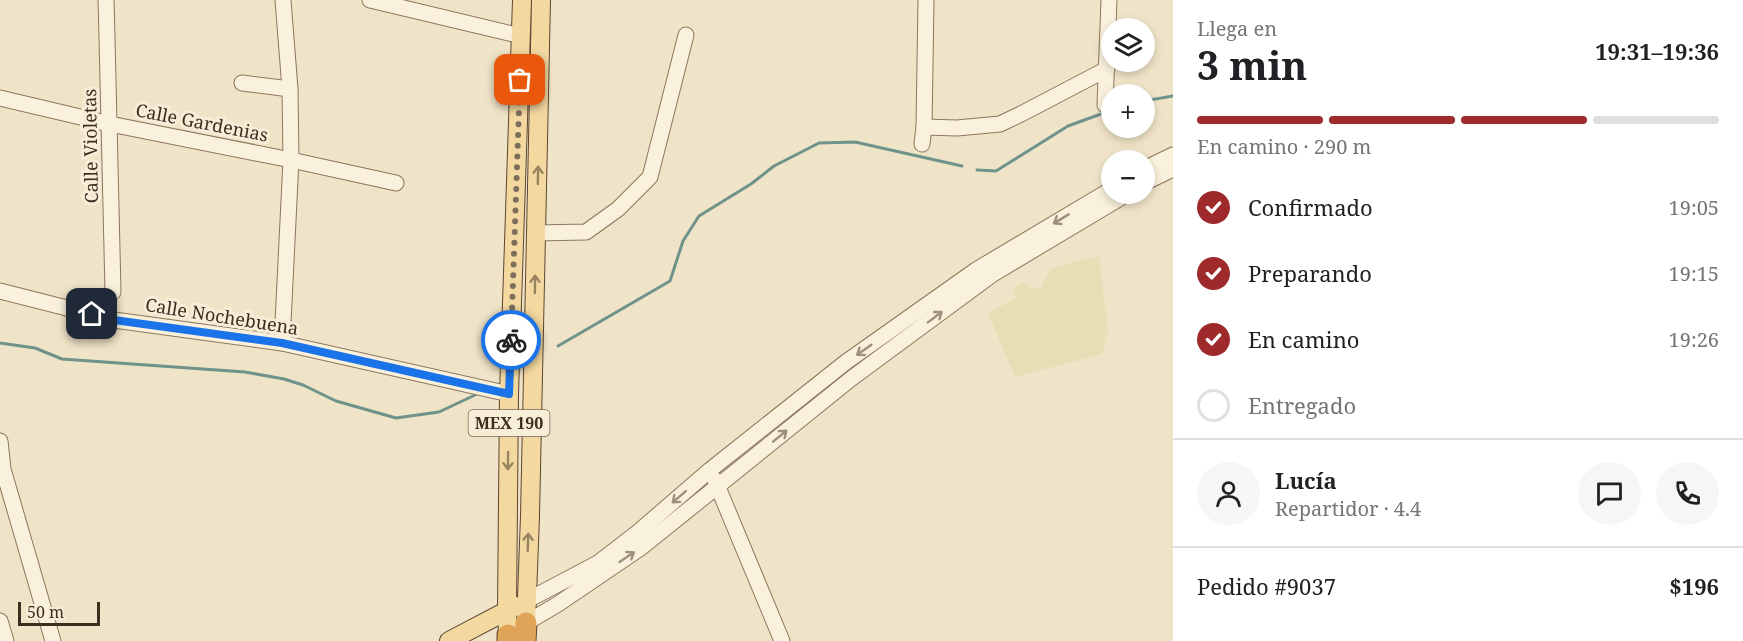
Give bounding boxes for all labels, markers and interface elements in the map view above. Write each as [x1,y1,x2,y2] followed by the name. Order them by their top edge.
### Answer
[1197,15,1277,42] text: Llega en
[1101,18,1155,204] map controls
[1101,18,1155,72] button: layers
[1595,36,1719,66] text: 19:31–19:36
[1197,38,1307,91] text: 3 min
[494,54,545,105] pin
[503,63,536,96] icon: bag
[1101,84,1155,138] button: +
[77,88,103,204] street label: Calle Violetas
[134,97,270,147] street label: Calle Gardenias
[1197,133,1371,160] text: En camino · 290 m
[1101,150,1155,204] button: −
[532,165,543,185] one-way arrow
[1197,191,1230,224] icon: check
[1248,192,1373,222] text: Confirmado
[1669,194,1719,221] text: 19:05
[1053,213,1070,225] one-way arrow
[1197,257,1230,290] icon: check
[1248,258,1372,288] text: Preparando
[1669,260,1719,287] text: 19:15
[529,275,541,295] one-way arrow
[66,288,117,339] pin
[144,292,300,340] street label: Calle Nochebuena
[75,297,108,330] icon: home
[481,310,541,370] courier
[926,311,942,323] one-way arrow
[1197,323,1230,356] icon: check
[495,324,528,357] icon: bike
[1248,324,1360,354] text: En camino
[1669,326,1719,353] text: 19:26
[857,344,873,356] one-way arrow
[1248,390,1356,420] text: Entregado
[468,410,550,436] road number: MEX 190
[772,430,788,443] one-way arrow
[503,451,514,471] one-way arrow
[1197,462,1260,525] button: person
[1578,462,1641,525] button: chat
[1656,462,1719,525] button: phone
[1275,465,1337,495] text: Lucía
[672,490,687,504] one-way arrow
[1275,495,1421,522] text: Repartidor · 4.4
[523,533,534,553] one-way arrow
[619,551,635,563] one-way arrow
[1197,571,1336,601] text: Pedido #9037
[1669,571,1719,601] text: $196
[18,599,100,626] scale bar
[27,601,64,623] text: 50 m

